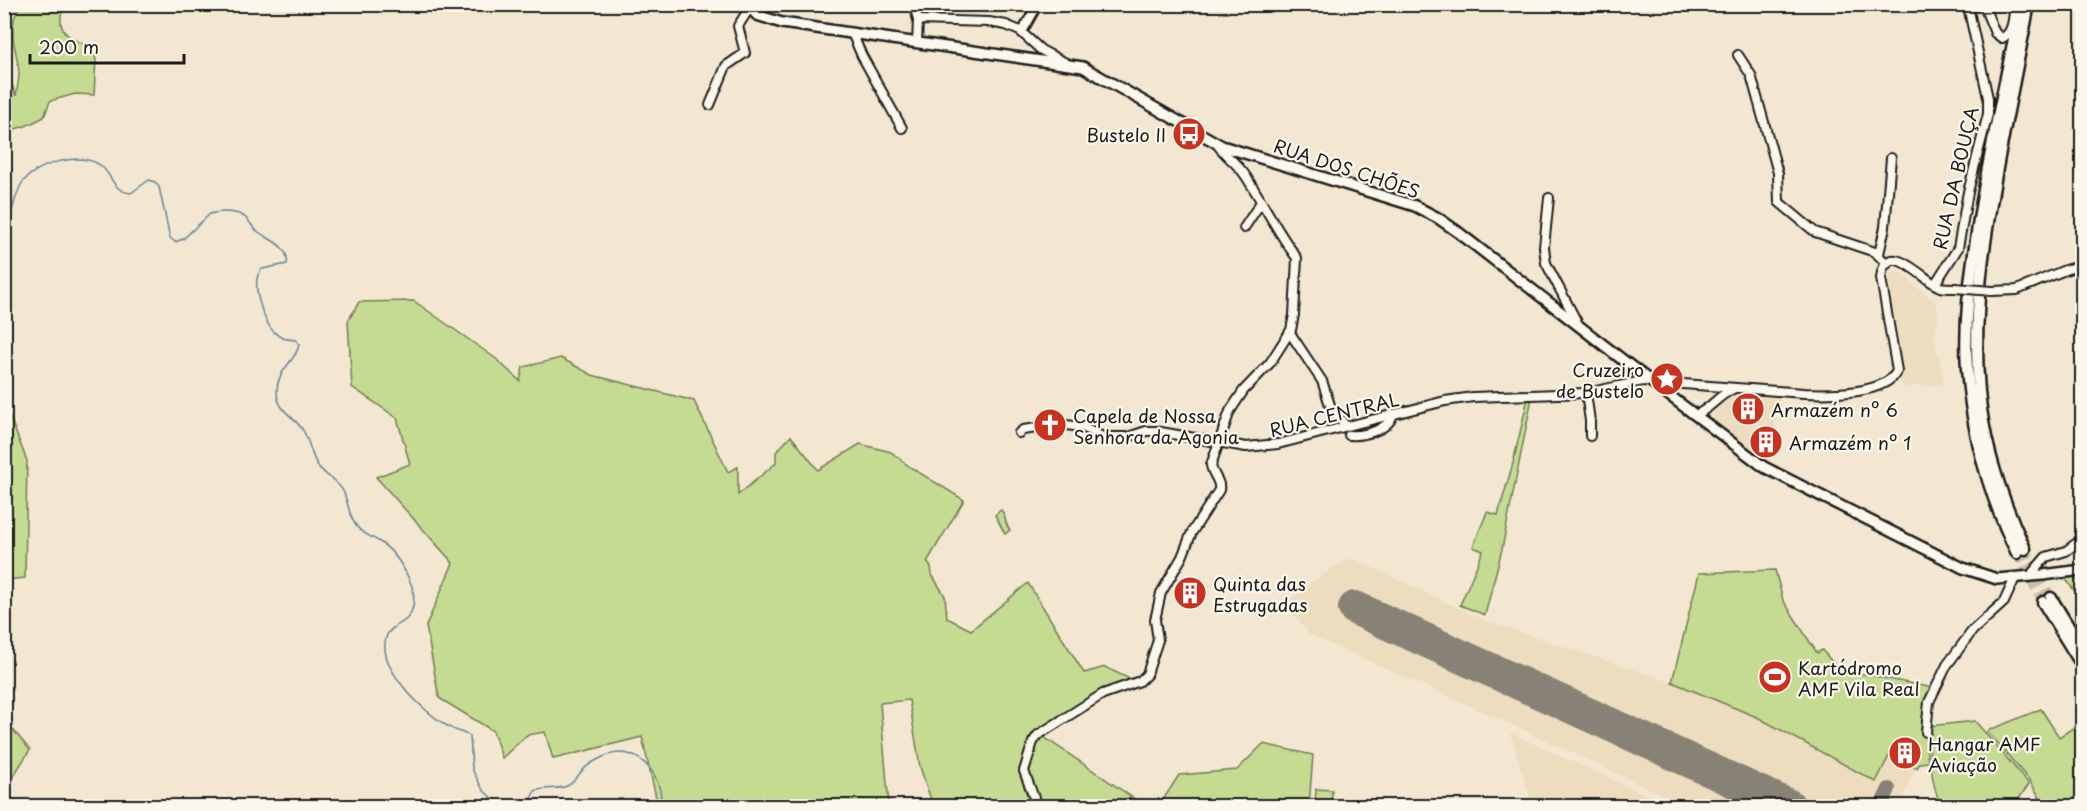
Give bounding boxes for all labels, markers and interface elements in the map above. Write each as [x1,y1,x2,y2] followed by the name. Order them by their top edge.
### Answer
[30,27,184,65] scale bar
[39,33,99,60] text: 200 m
[1925,104,1985,252] street label: RUA DA BOUÇA
[1171,116,1207,152] bus stop icon: Bustelo II
[1086,121,1166,148] place label: Bustelo II
[1270,132,1424,204] street label: RUA DOS CHÕES
[1556,356,1644,404] place label: Cruzeiro de Bustelo
[1649,361,1685,397] place icon: Cruzeiro de Bustelo
[1266,385,1402,443] street label: RUA CENTRAL
[1730,391,1766,427] building icon: Armazém nº 6
[1771,396,1898,423] place label: Armazém nº 6
[1073,402,1239,450] place label: Capela de Nossa Senhora da Agonia
[1032,407,1068,443] church icon: Capela de Nossa Senhora da Agonia
[1748,424,1784,460] building icon: Armazém nº 1
[1789,429,1911,456] place label: Armazém nº 1
[1213,570,1307,618] place label: Quinta das Estrugadas
[1172,575,1208,611] building icon: Quinta das Estrugadas
[1798,654,1919,702] place label: Kartódromo AMF Vila Real
[1757,659,1793,695] sports icon: Kartódromo AMF Vila Real
[1928,730,2040,778] place label: Hangar AMF Aviação
[1887,735,1923,771] building icon: Hangar AMF Aviação

